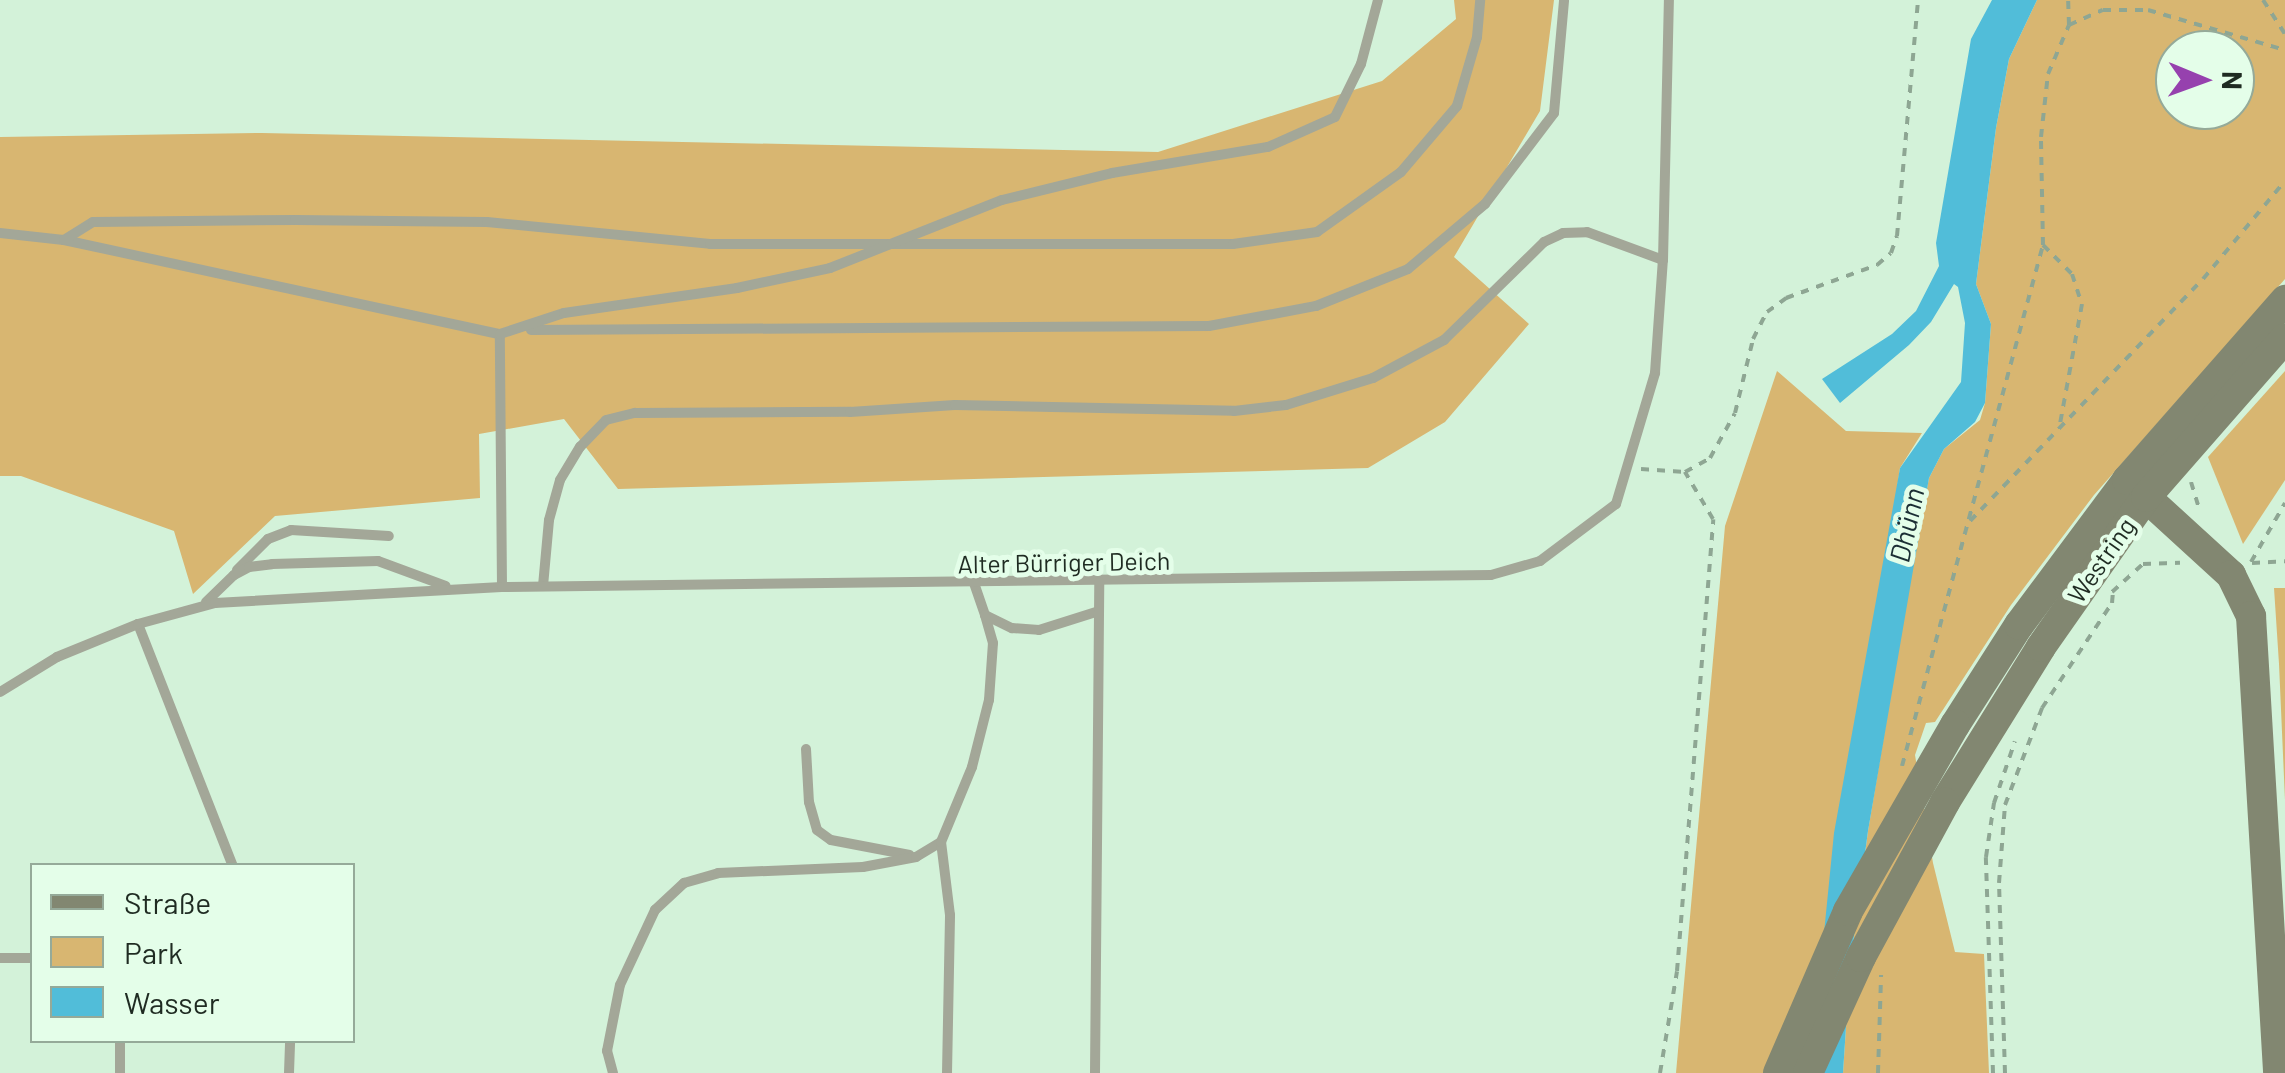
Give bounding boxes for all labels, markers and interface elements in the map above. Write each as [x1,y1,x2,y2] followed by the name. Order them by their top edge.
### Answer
[2155,30,2255,130] north arrow
[2216,71,2250,90] text: N
[1882,485,1930,565] water label: Dhünn
[2061,512,2141,608] street label: Westring
[957,545,1171,579] street label: Alter Bürriger Deich
[30,863,355,1043] legend
[124,884,211,920] text: Straße
[124,934,183,970] text: Park
[124,984,220,1020] text: Wasser

